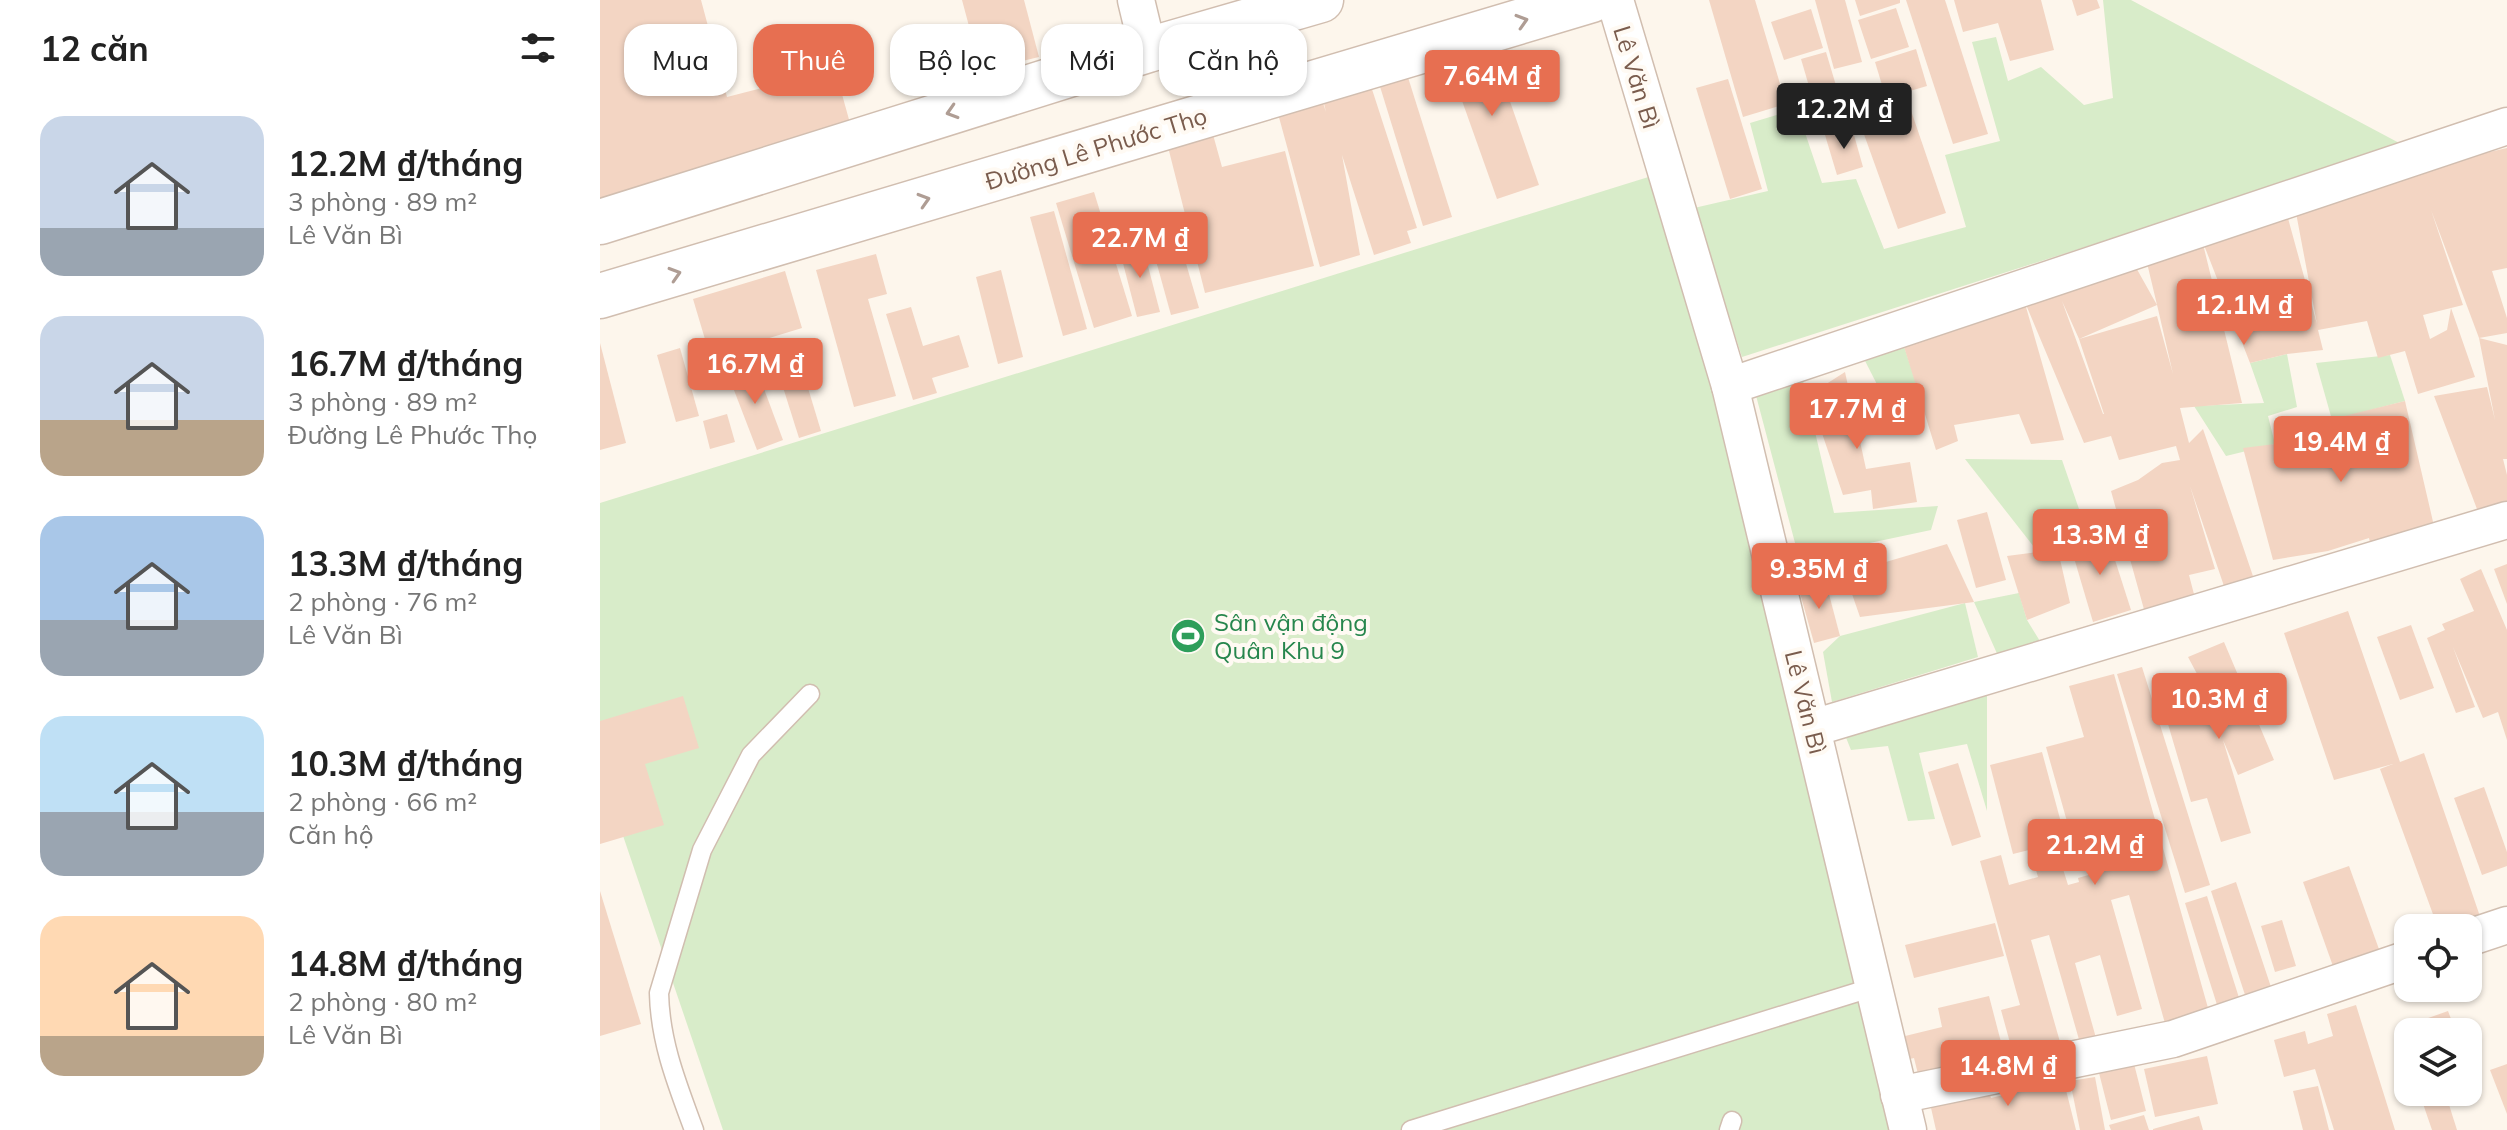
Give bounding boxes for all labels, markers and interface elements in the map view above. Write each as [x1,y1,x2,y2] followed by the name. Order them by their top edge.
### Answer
[1514,14,1528,30] one-way arrow
[1607,22,1667,132] street label: Lê Văn Bì
[624,24,737,96] chip: Mua
[753,24,874,96] chip: Thuê
[890,24,1025,96] chip: Bộ lọc
[1041,24,1143,96] chip: Mới
[1159,24,1307,96] chip: Căn hộ
[516,26,560,70] icon: filters
[40,27,149,70] text: 12 căn
[1418,50,1566,118] pin: 7.64M ₫
[1443,59,1541,92] text: 7.64M ₫
[1770,83,1918,151] pin: 12.2M ₫
[1795,92,1893,125] text: 12.2M ₫
[982,100,1210,196] street label: Đường Lê Phước Thọ
[945,102,959,118] one-way arrow
[288,142,523,185] text: 12.2M ₫/tháng
[104,148,200,244] icon: home
[288,185,477,218] text: 3 phòng · 89 m²
[916,193,930,209] one-way arrow
[1066,212,1214,280] pin: 22.7M ₫
[288,218,403,251] text: Lê Văn Bì
[1091,221,1189,254] text: 22.7M ₫
[667,267,681,283] one-way arrow
[2170,279,2318,347] pin: 12.1M ₫
[2195,288,2293,321] text: 12.1M ₫
[681,338,829,406] pin: 16.7M ₫
[288,342,523,385] text: 16.7M ₫/tháng
[706,347,804,380] text: 16.7M ₫
[104,348,200,444] icon: home
[1783,383,1931,451] pin: 17.7M ₫
[288,385,477,418] text: 3 phòng · 89 m²
[1808,392,1906,425] text: 17.7M ₫
[2267,416,2415,484] pin: 19.4M ₫
[288,418,537,451] text: Đường Lê Phước Thọ
[2292,425,2390,458] text: 19.4M ₫
[2026,509,2174,577] pin: 13.3M ₫
[2051,518,2149,551] text: 13.3M ₫
[288,542,523,585] text: 13.3M ₫/tháng
[1745,543,1893,611] pin: 9.35M ₫
[104,548,200,644] icon: home
[1770,552,1868,585] text: 9.35M ₫
[288,585,477,618] text: 2 phòng · 76 m²
[1214,607,1368,665] place label: Sân vận động Quân Khu 9
[1169,617,1207,655] sports icon: Sân vận động Quân Khu 9
[288,618,403,651] text: Lê Văn Bì
[1779,647,1833,757] street label: Lê Văn Bì
[2145,673,2293,741] pin: 10.3M ₫
[2170,682,2268,715] text: 10.3M ₫
[288,742,523,785] text: 10.3M ₫/tháng
[104,748,200,844] icon: home
[288,785,477,818] text: 2 phòng · 66 m²
[288,818,374,851] text: Căn hộ
[2021,819,2169,887] pin: 21.2M ₫
[2046,828,2144,861] text: 21.2M ₫
[2394,914,2482,1106] map controls
[2394,914,2482,1002] button: locate
[288,942,523,985] text: 14.8M ₫/tháng
[104,948,200,1044] icon: home
[288,985,477,1018] text: 2 phòng · 80 m²
[288,1018,403,1051] text: Lê Văn Bì
[2394,1018,2482,1106] button: layers
[1934,1040,2082,1108] pin: 14.8M ₫
[1959,1049,2057,1082] text: 14.8M ₫

